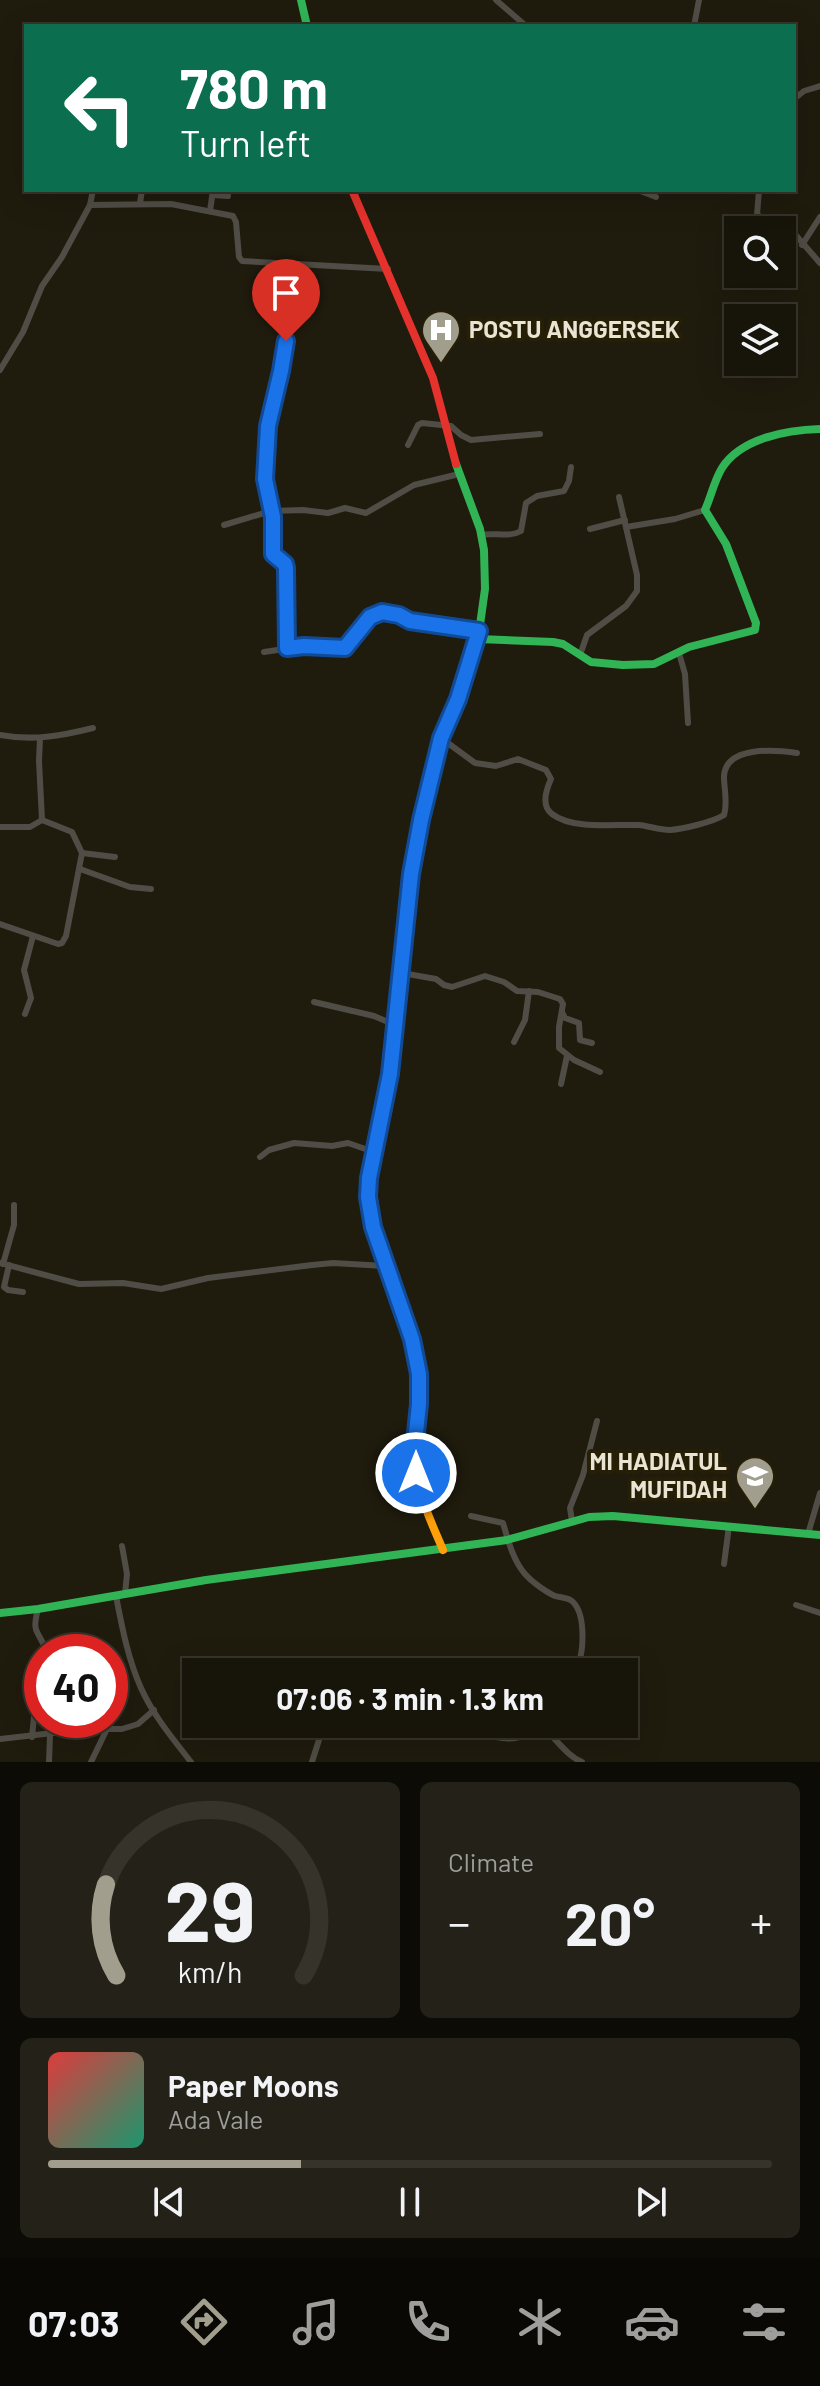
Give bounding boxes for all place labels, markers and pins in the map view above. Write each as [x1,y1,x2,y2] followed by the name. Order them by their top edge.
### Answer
[252,259,320,341] pin
[420,309,462,364] hospital icon: POSTU ANGGERSEK
[469,314,680,343] place label: POSTU ANGGERSEK
[589,1446,727,1503] place label: MI HADIATUL MUFIDAH
[734,1455,776,1510] school or university icon: MI HADIATUL MUFIDAH

